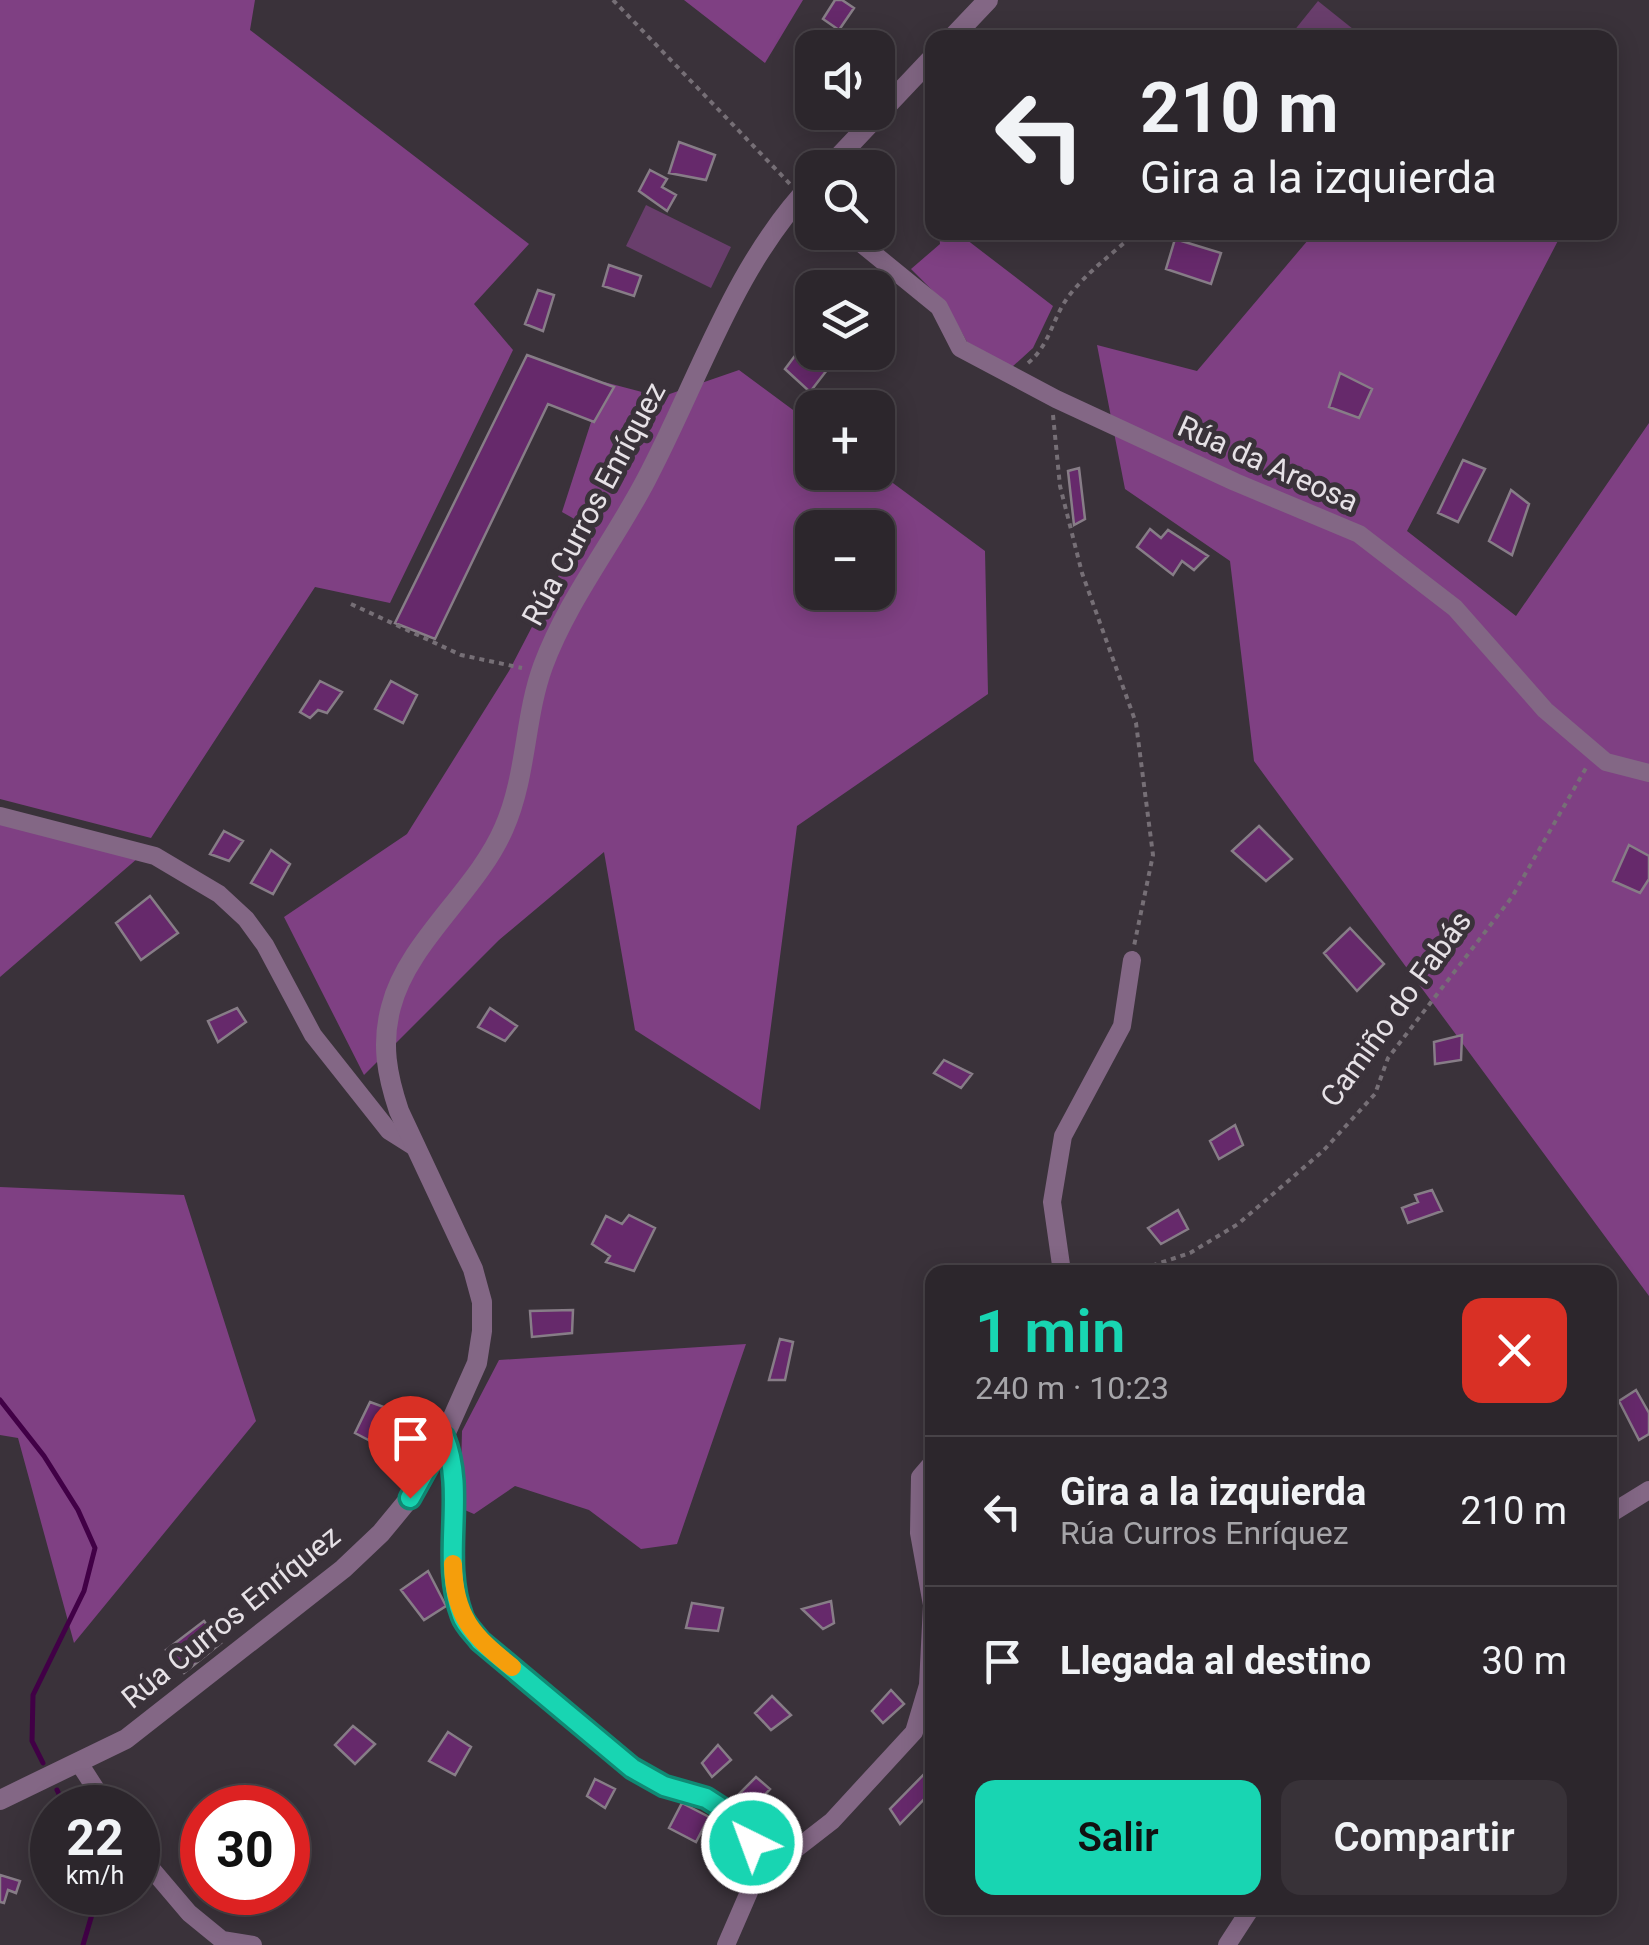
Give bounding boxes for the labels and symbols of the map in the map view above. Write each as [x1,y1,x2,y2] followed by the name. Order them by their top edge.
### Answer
[515,376,673,631] street label: Rúa Curros Enríquez
[1173,408,1364,519] street label: Rúa da Areosa
[1313,904,1478,1113] street label: Camiño do Fabás
[368,1396,453,1499] pin
[115,1518,347,1715] street label: Rúa Curros Enríquez
[180,1785,310,1915] speed limit sign: 30
[700,1791,804,1895] position arrow

